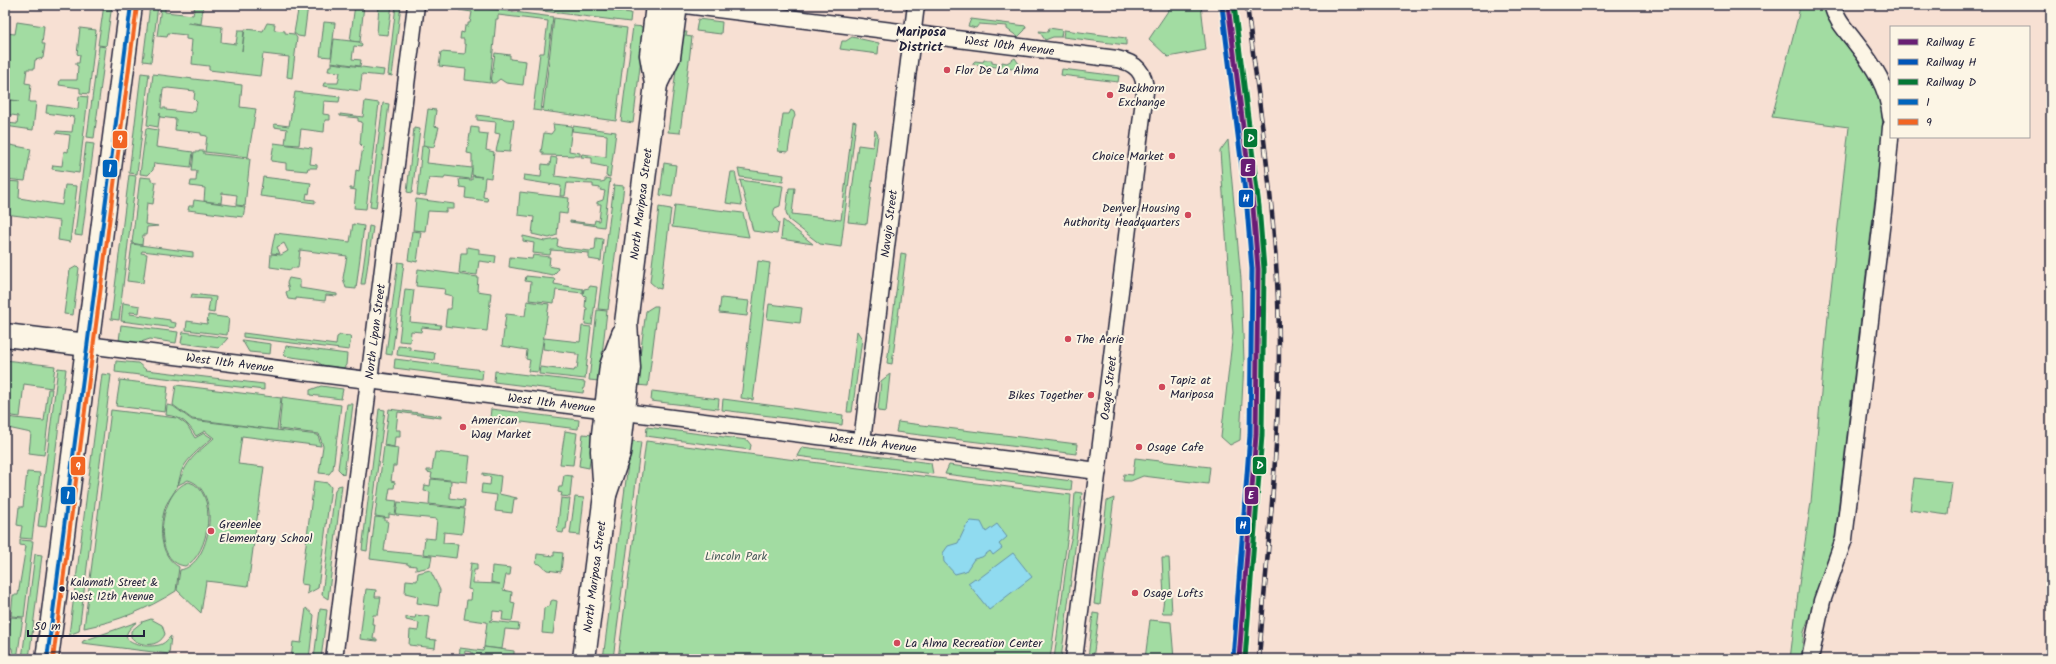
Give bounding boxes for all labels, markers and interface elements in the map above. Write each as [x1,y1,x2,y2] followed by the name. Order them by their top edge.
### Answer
[896,22,946,58] district label: Mariposa District
[1890,26,2030,138] legend
[963,31,1056,61] street label: West 10th Avenue
[1926,33,1977,52] text: Railway E
[1926,53,1977,72] text: Railway H
[955,61,1039,80] place label: Flor De La Alma
[942,65,952,75] marker: Flor De La Alma
[1926,73,1977,92] text: Railway D
[1118,79,1166,112] place label: Buckhorn Exchange
[1105,90,1115,100] marker: Buckhorn Exchange
[1926,93,1930,112] text: 1
[1926,113,1932,132] text: 9
[1243,128,1258,148] line badge: D
[112,130,128,149] line badge: 9
[1247,130,1255,148] text: D
[117,131,123,149] text: 9
[625,147,657,261] street label: North Mariposa Street
[1092,147,1164,166] place label: Choice Market
[1167,151,1177,161] marker: Choice Market
[1240,158,1256,177] line badge: E
[102,159,118,178] line badge: 1
[108,160,112,178] text: 1
[1245,160,1252,178] text: E
[875,188,903,259] street label: Navajo Street
[1238,189,1254,208] line badge: H
[1242,190,1250,208] text: H
[1063,199,1180,232] place label: Denver Housing Authority Headquarters
[1183,210,1193,220] marker: Denver Housing Authority Headquarters
[360,282,390,380] street label: North Lipan Street
[1076,330,1125,349] place label: The Aerie
[1063,334,1073,344] marker: The Aerie
[185,348,275,378] street label: West 11th Avenue
[1096,355,1122,421] street label: Osage Street
[1170,371,1214,404] place label: Tapiz at Mariposa
[1157,382,1167,392] marker: Tapiz at Mariposa
[1008,386,1084,405] place label: Bikes Together
[506,388,597,418] street label: West 11th Avenue
[1086,390,1096,400] marker: Bikes Together
[471,411,532,444] place label: American Way Market
[458,422,468,432] marker: American Way Market
[828,428,918,458] street label: West 11th Avenue
[1147,438,1204,457] place label: Osage Cafe
[1134,442,1144,452] marker: Osage Cafe
[70,456,86,476] line badge: 9
[1252,456,1267,475] line badge: D
[1256,457,1264,475] text: D
[75,458,81,476] text: 9
[60,486,76,505] line badge: 1
[1244,486,1259,505] line badge: E
[66,487,70,505] text: 1
[1248,487,1255,505] text: E
[219,515,312,548] place label: Greenlee Elementary School
[1235,516,1251,535] line badge: H
[1239,517,1247,535] text: H
[578,519,611,634] street label: North Mariposa Street
[206,526,216,536] marker: Greenlee Elementary School
[705,547,768,566] park label: Lincoln Park
[70,574,158,606] place label: Kalamath Street & West 12th Avenue
[57,584,67,594] marker: Kalamath Street & West 12th Avenue
[1143,584,1203,603] place label: Osage Lofts
[1130,588,1140,598] marker: Osage Lofts
[28,612,144,638] scale bar
[34,617,61,636] text: 50 m
[905,634,1043,653] place label: La Alma Recreation Center
[892,638,902,648] marker: La Alma Recreation Center

